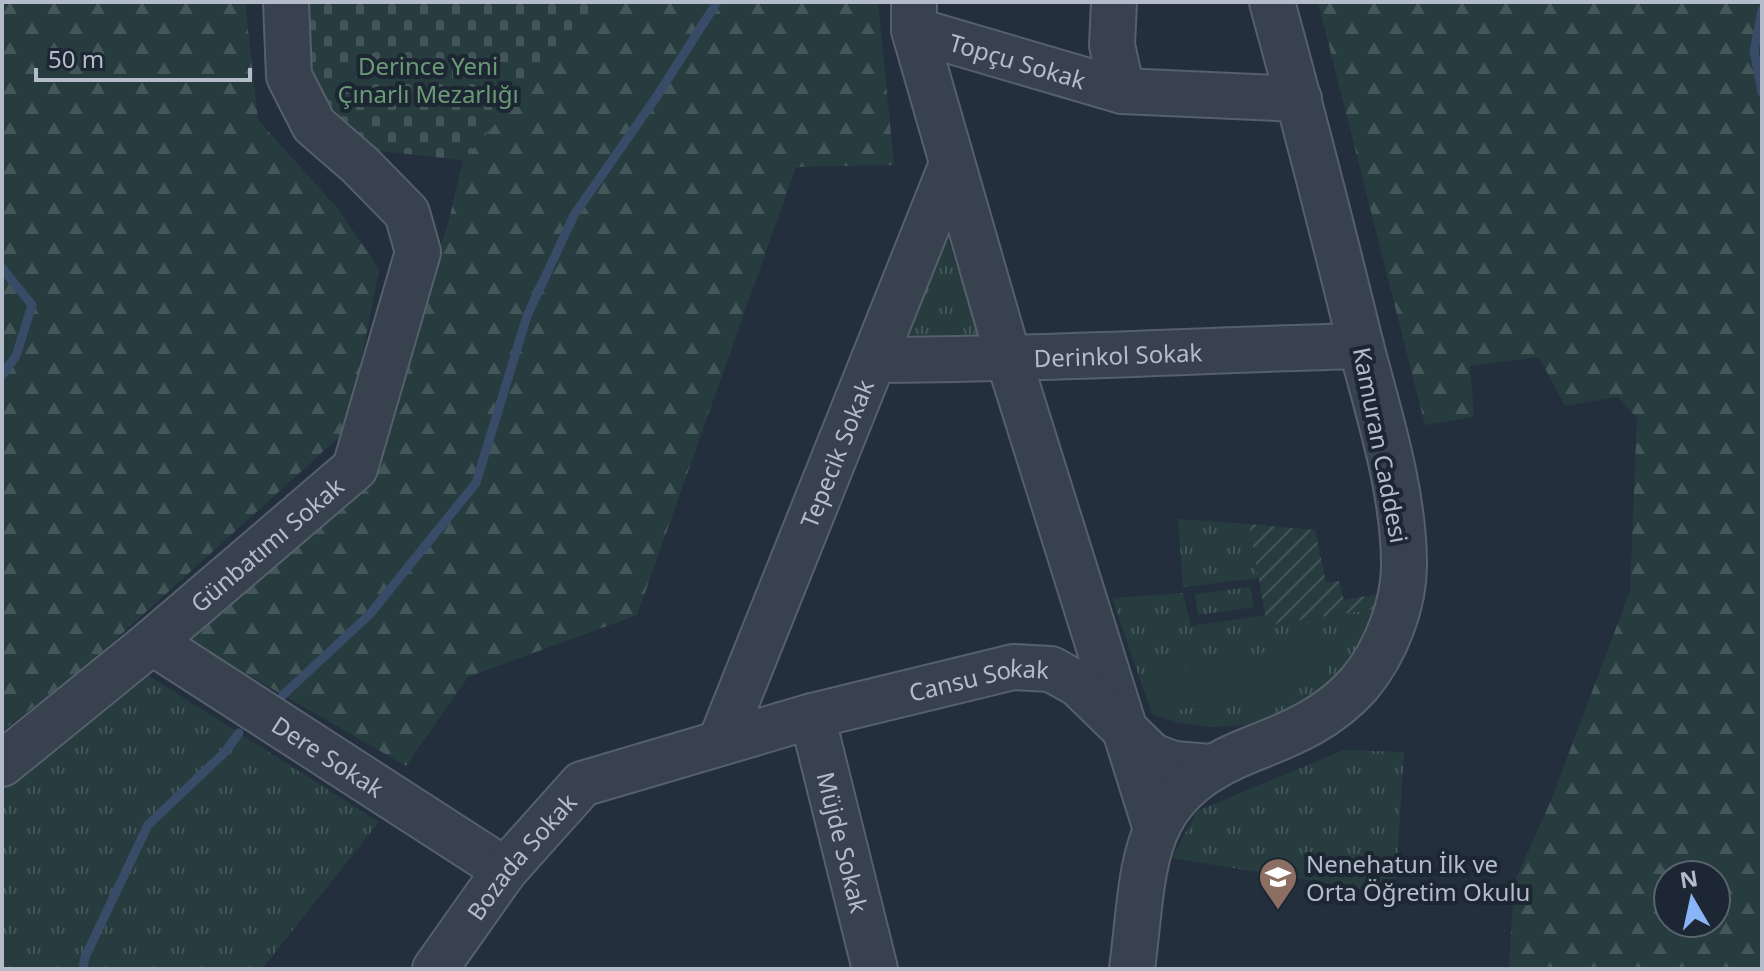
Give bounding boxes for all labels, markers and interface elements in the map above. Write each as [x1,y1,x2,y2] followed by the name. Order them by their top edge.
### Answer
[946,25,1090,96] street label: Topçu Sokak
[36,32,250,82] scale bar
[48,42,104,75] text: 50 m
[337,49,519,110] park label: Derince Yeni Çınarlı Mezarlığı
[1033,335,1203,374] street label: Derinkol Sokak
[1346,344,1416,546] street label: Kamuran Caddesi
[791,374,881,532] street label: Tepecik Sokak
[183,469,350,619] street label: Günbatımı Sokak
[905,650,1050,708] street label: Cansu Sokak
[266,708,391,804] street label: Dere Sokak
[810,768,877,916] street label: Müjde Sokak
[458,785,583,926] street label: Bozada Sokak
[1306,847,1530,908] place label: Nenehatun İlk ve Orta Öğretim Okulu
[1257,856,1299,911] school or university icon: Nenehatun İlk ve Orta Öğretim Okulu
[1652,859,1732,939] north arrow
[1678,862,1700,894] text: N

